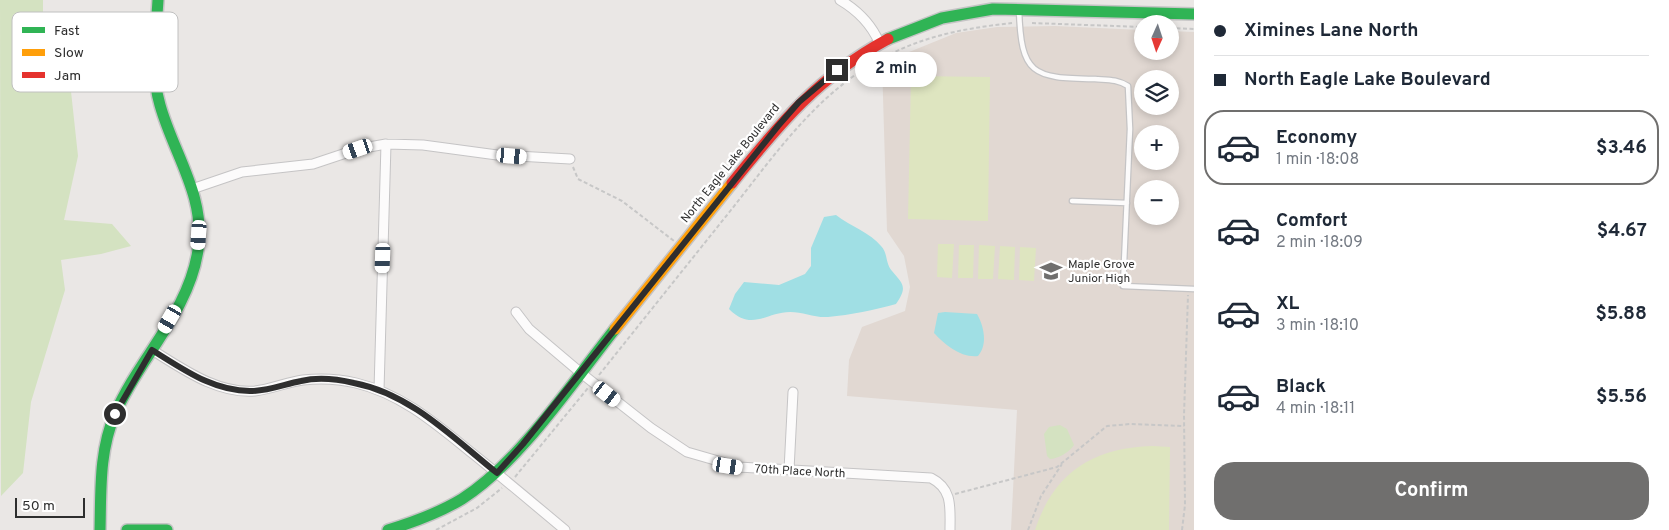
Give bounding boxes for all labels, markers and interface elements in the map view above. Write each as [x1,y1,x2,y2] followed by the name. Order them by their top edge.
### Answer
[12,12,178,92] legend
[1134,15,1179,60] north arrow
[1134,15,1179,225] map controls
[1244,19,1418,43] text: Ximines Lane North
[54,23,80,40] text: Fast
[54,45,84,62] text: Slow
[854,52,937,88] callout: 2 min
[826,59,848,81] route end
[875,59,917,79] text: 2 min
[54,68,81,85] text: Jam
[1244,68,1491,92] text: North Eagle Lake Boulevard
[1134,70,1179,115] button: layers
[678,101,784,227] street label: North Eagle Lake Boulevard
[1134,125,1179,170] button: +
[1216,125,1261,170] icon: car
[1276,126,1357,150] text: Economy
[1596,136,1647,160] text: $3.46
[341,137,374,161] car
[496,147,527,165] car
[1276,150,1359,170] text: 1 min · 18:08
[1134,180,1179,225] button: −
[1216,208,1261,253] icon: car
[1276,209,1348,233] text: Comfort
[1597,219,1647,243] text: $4.67
[190,220,207,250] car
[1276,233,1363,253] text: 2 min · 18:09
[374,243,391,273] car
[1068,257,1135,287] place label: Maple Grove Junior High
[1038,258,1064,284] school or university icon: Maple Grove Junior High
[1216,291,1261,336] icon: car
[1276,292,1299,316] text: XL
[156,302,183,336] car
[1595,302,1647,326] text: $5.88
[1276,316,1359,336] text: 3 min · 18:10
[1216,374,1261,419] icon: car
[1276,375,1326,399] text: Black
[590,379,623,409] car
[1596,385,1647,409] text: $5.56
[1276,399,1355,419] text: 4 min · 18:11
[104,403,126,425] route start
[712,456,743,476] car
[754,462,846,482] street label: 70th Place North
[1214,462,1649,520] button: Confirm
[15,495,85,518] scale bar
[22,498,55,515] text: 50 m

